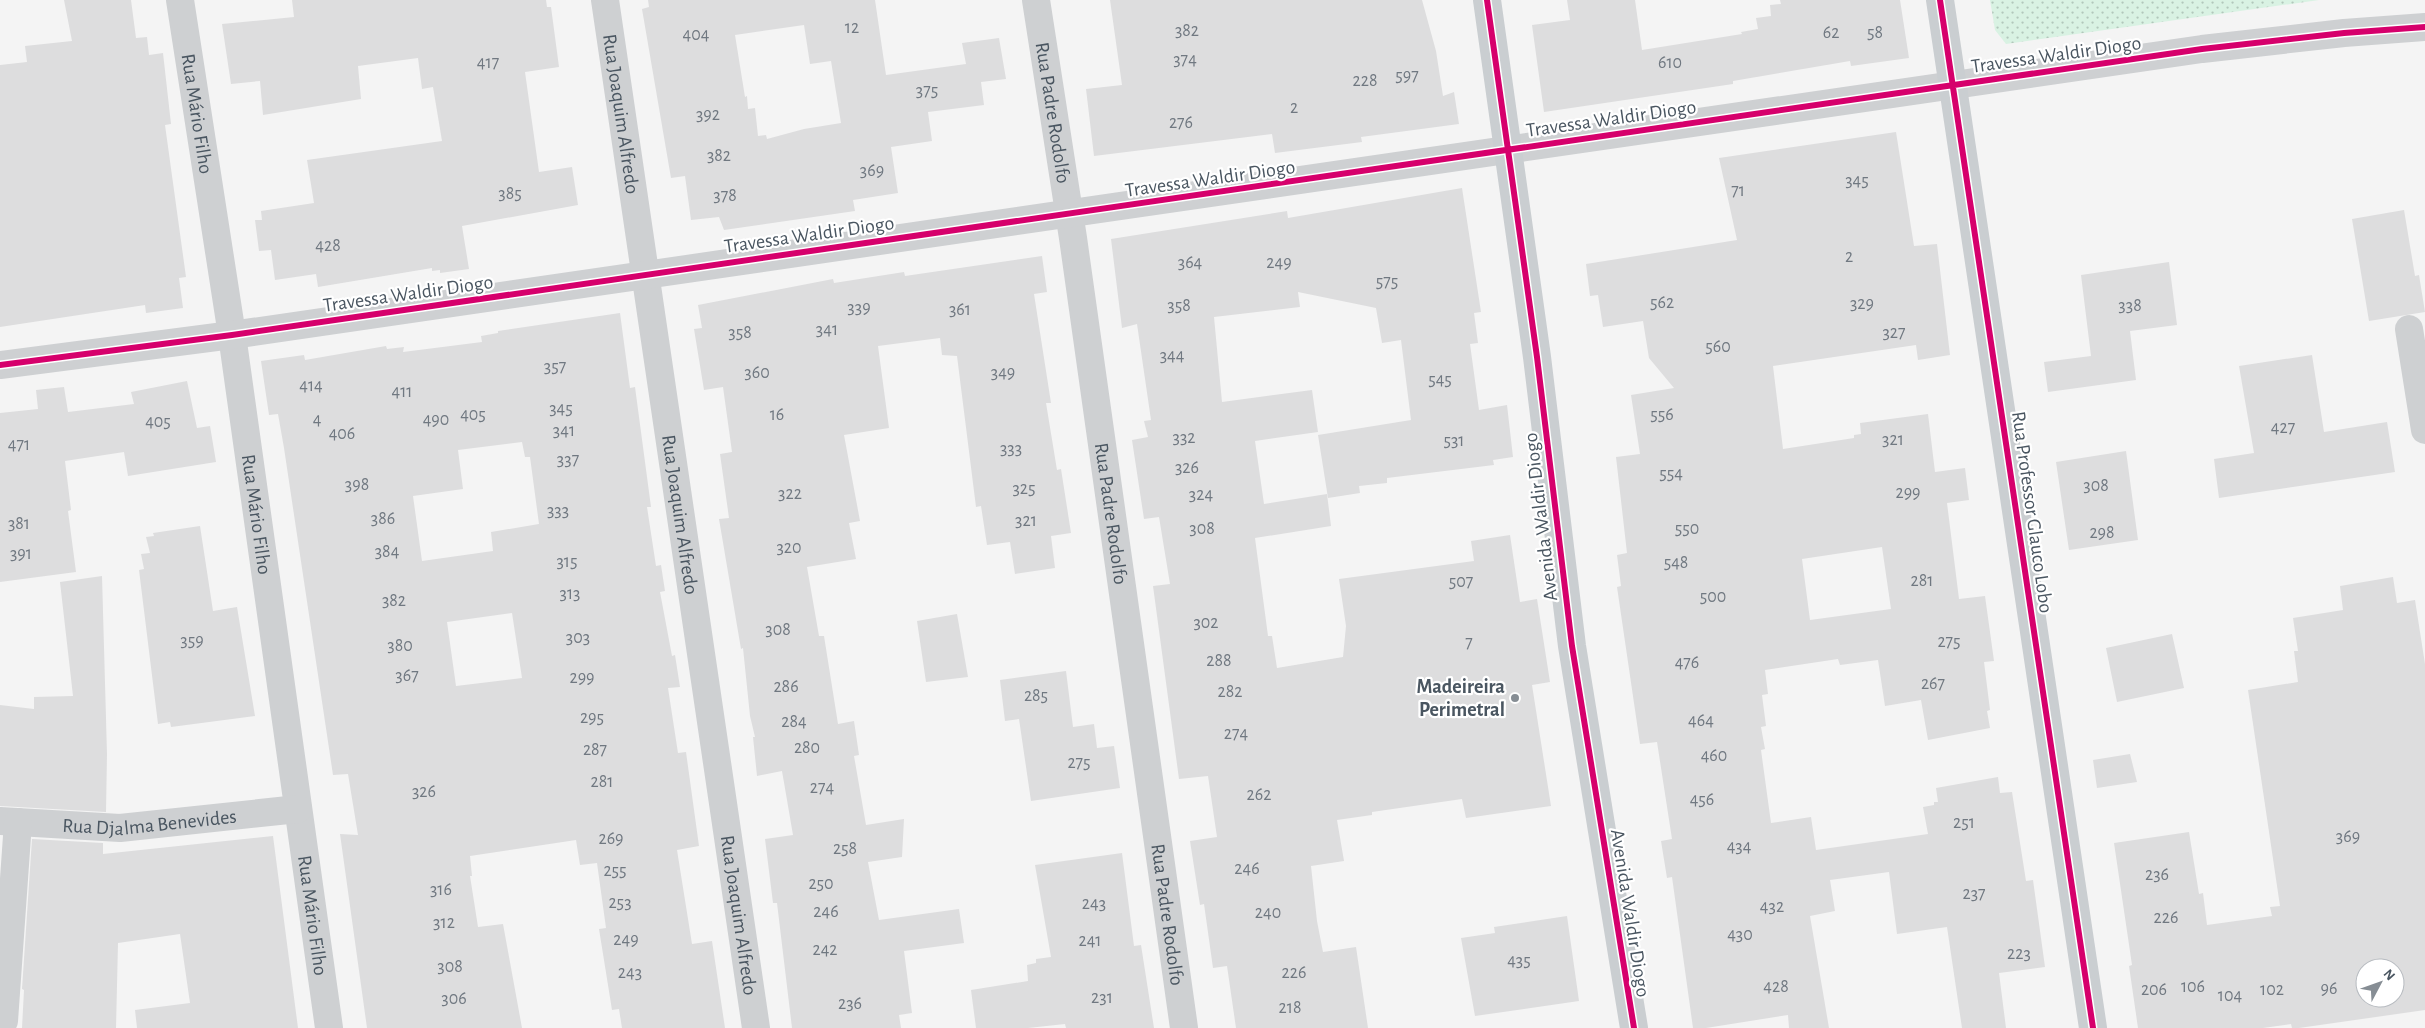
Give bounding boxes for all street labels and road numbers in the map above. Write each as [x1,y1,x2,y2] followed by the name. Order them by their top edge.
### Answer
[599,33,642,195] street label: Rua Joaquim Alfredo
[1970,33,2142,77] street label: Travessa Waldir Diogo
[1032,41,1073,185] street label: Rua Padre Rodolfo
[177,52,216,175] street label: Rua Mário Filho
[1525,97,1697,141] street label: Travessa Waldir Diogo
[1124,157,1296,201] street label: Travessa Waldir Diogo
[723,213,895,257] street label: Travessa Waldir Diogo
[322,272,494,316] street label: Travessa Waldir Diogo
[2008,410,2056,614] street label: Rua Professor Glauco Lobo
[1521,431,1561,602] street label: Avenida Waldir Diogo
[658,433,701,596] street label: Rua Joaquim Alfredo
[1091,441,1131,586] street label: Rua Padre Rodolfo
[238,453,274,576] street label: Rua Mário Filho
[62,807,238,839] street label: Rua Djalma Benevides
[1607,828,1653,999] street label: Avenida Waldir Diogo
[717,834,760,997] street label: Rua Joaquim Alfredo
[1147,843,1187,987] street label: Rua Padre Rodolfo
[294,854,331,977] street label: Rua Mário Filho

